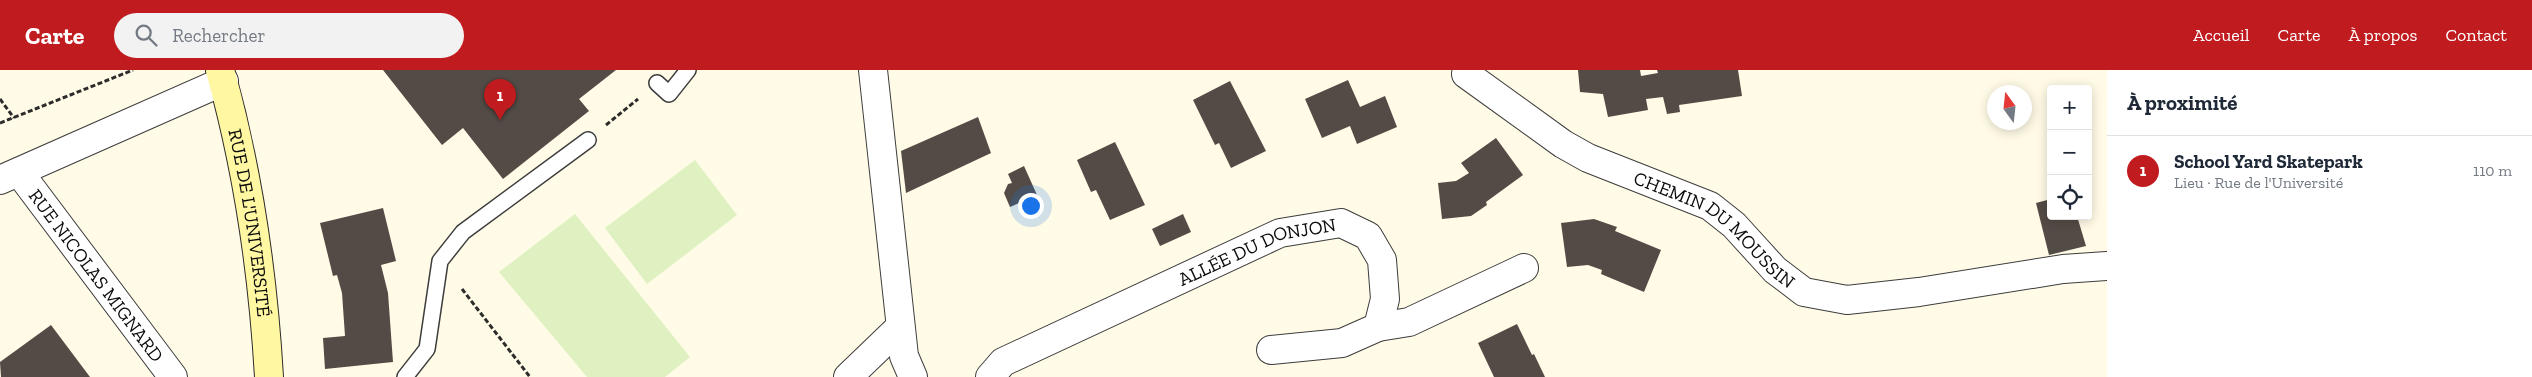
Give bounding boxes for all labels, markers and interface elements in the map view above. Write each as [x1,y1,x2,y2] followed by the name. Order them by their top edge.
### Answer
[114,13,464,58] search box
[25,21,84,50] text: Carte
[132,21,160,49] icon: search
[172,24,265,47] text: Rechercher
[2193,24,2250,46] text: Accueil
[2278,24,2321,46] text: Carte
[2349,24,2417,46] text: À propos
[2445,24,2507,46] text: Contact
[484,79,516,120] pin: 1
[1987,85,2032,130] north arrow
[2047,85,2092,220] map controls
[2047,85,2092,130] button: +
[2127,90,2237,115] text: À proximité
[224,127,276,318] street label: RUE DE L'UNIVERSITÉ
[2047,130,2092,175] button: −
[2174,150,2363,173] text: School Yard Skatepark
[2140,161,2146,180] text: 1
[2473,161,2512,180] text: 110 m
[1631,166,1800,293] street label: CHEMIN DU MOUSSIN
[2174,173,2343,192] text: Lieu · Rue de l'Université
[2047,175,2092,220] button: locate
[24,184,169,366] street label: RUE NICOLAS MIGNARD
[1018,193,1044,219] your location
[1174,213,1338,290] street label: ALLÉE DU DONJON

